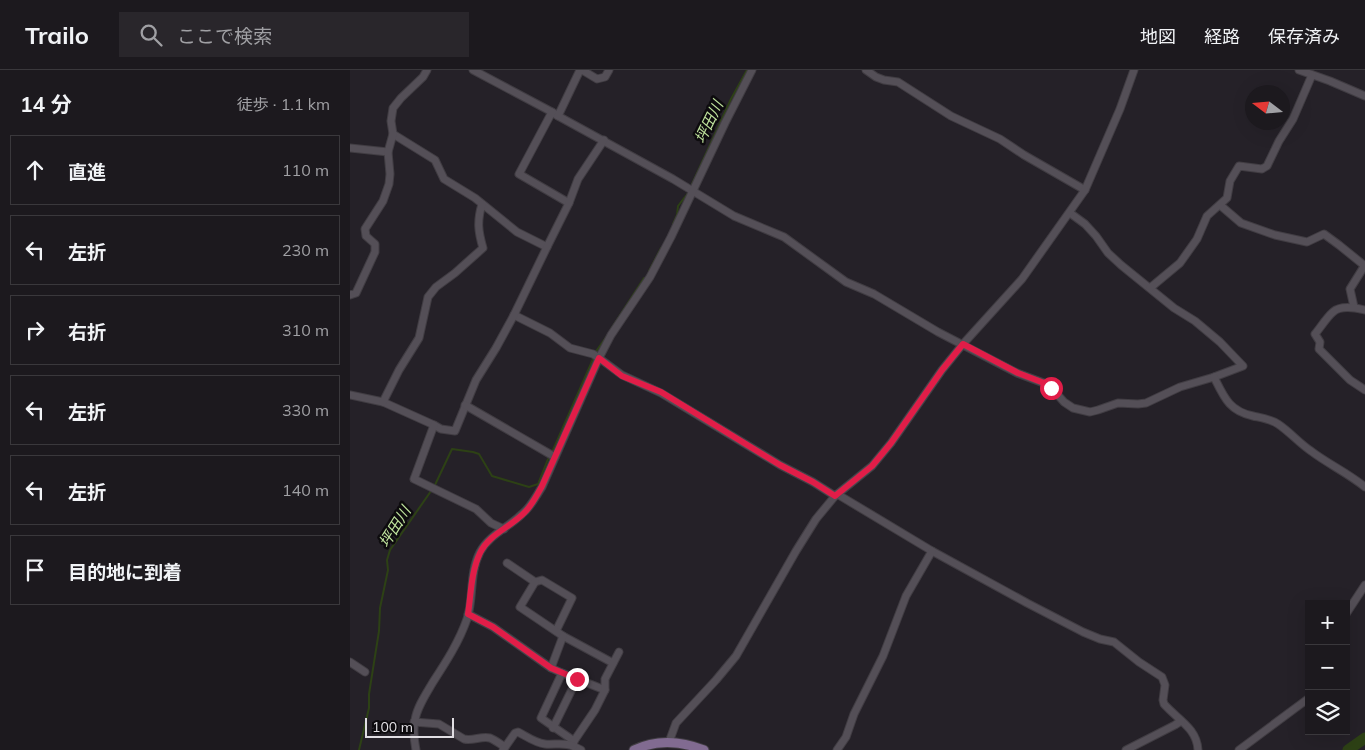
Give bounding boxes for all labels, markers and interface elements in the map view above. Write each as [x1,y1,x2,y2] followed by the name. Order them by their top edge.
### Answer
[119,12,469,57] search box
[25,20,89,50] text: Trailo
[137,21,165,49] icon: search
[177,24,272,48] text: ここで検索
[1140,25,1176,48] text: 地図
[1204,25,1240,48] text: 経路
[1268,25,1340,48] text: 保存済み
[1245,85,1290,130] north arrow
[20,91,72,117] text: 14 分
[237,94,330,114] text: 徒歩 · 1.1 km
[690,96,728,146] water label: 坪田川
[21,156,49,184] icon: ahead
[68,160,106,184] text: 直進
[282,160,329,180] text: 110 m
[21,236,49,264] icon: left
[68,240,106,264] text: 左折
[282,240,329,260] text: 230 m
[21,316,49,344] icon: right
[68,320,106,344] text: 右折
[282,320,329,340] text: 310 m
[1040,377,1063,400] route start
[21,396,49,424] icon: left
[68,400,106,424] text: 左折
[282,400,329,420] text: 330 m
[21,476,49,504] icon: left
[68,480,106,504] text: 左折
[282,480,329,500] text: 140 m
[375,501,416,551] water label: 坪田川
[21,556,49,584] icon: arrive
[68,560,182,584] text: 目的地に到着
[1305,600,1350,735] map controls
[1305,600,1350,645] button: +
[1305,645,1350,690] button: −
[566,668,589,691] route end
[1305,690,1350,735] button: layers
[365,715,454,738] scale bar
[372,718,413,736] text: 100 m

